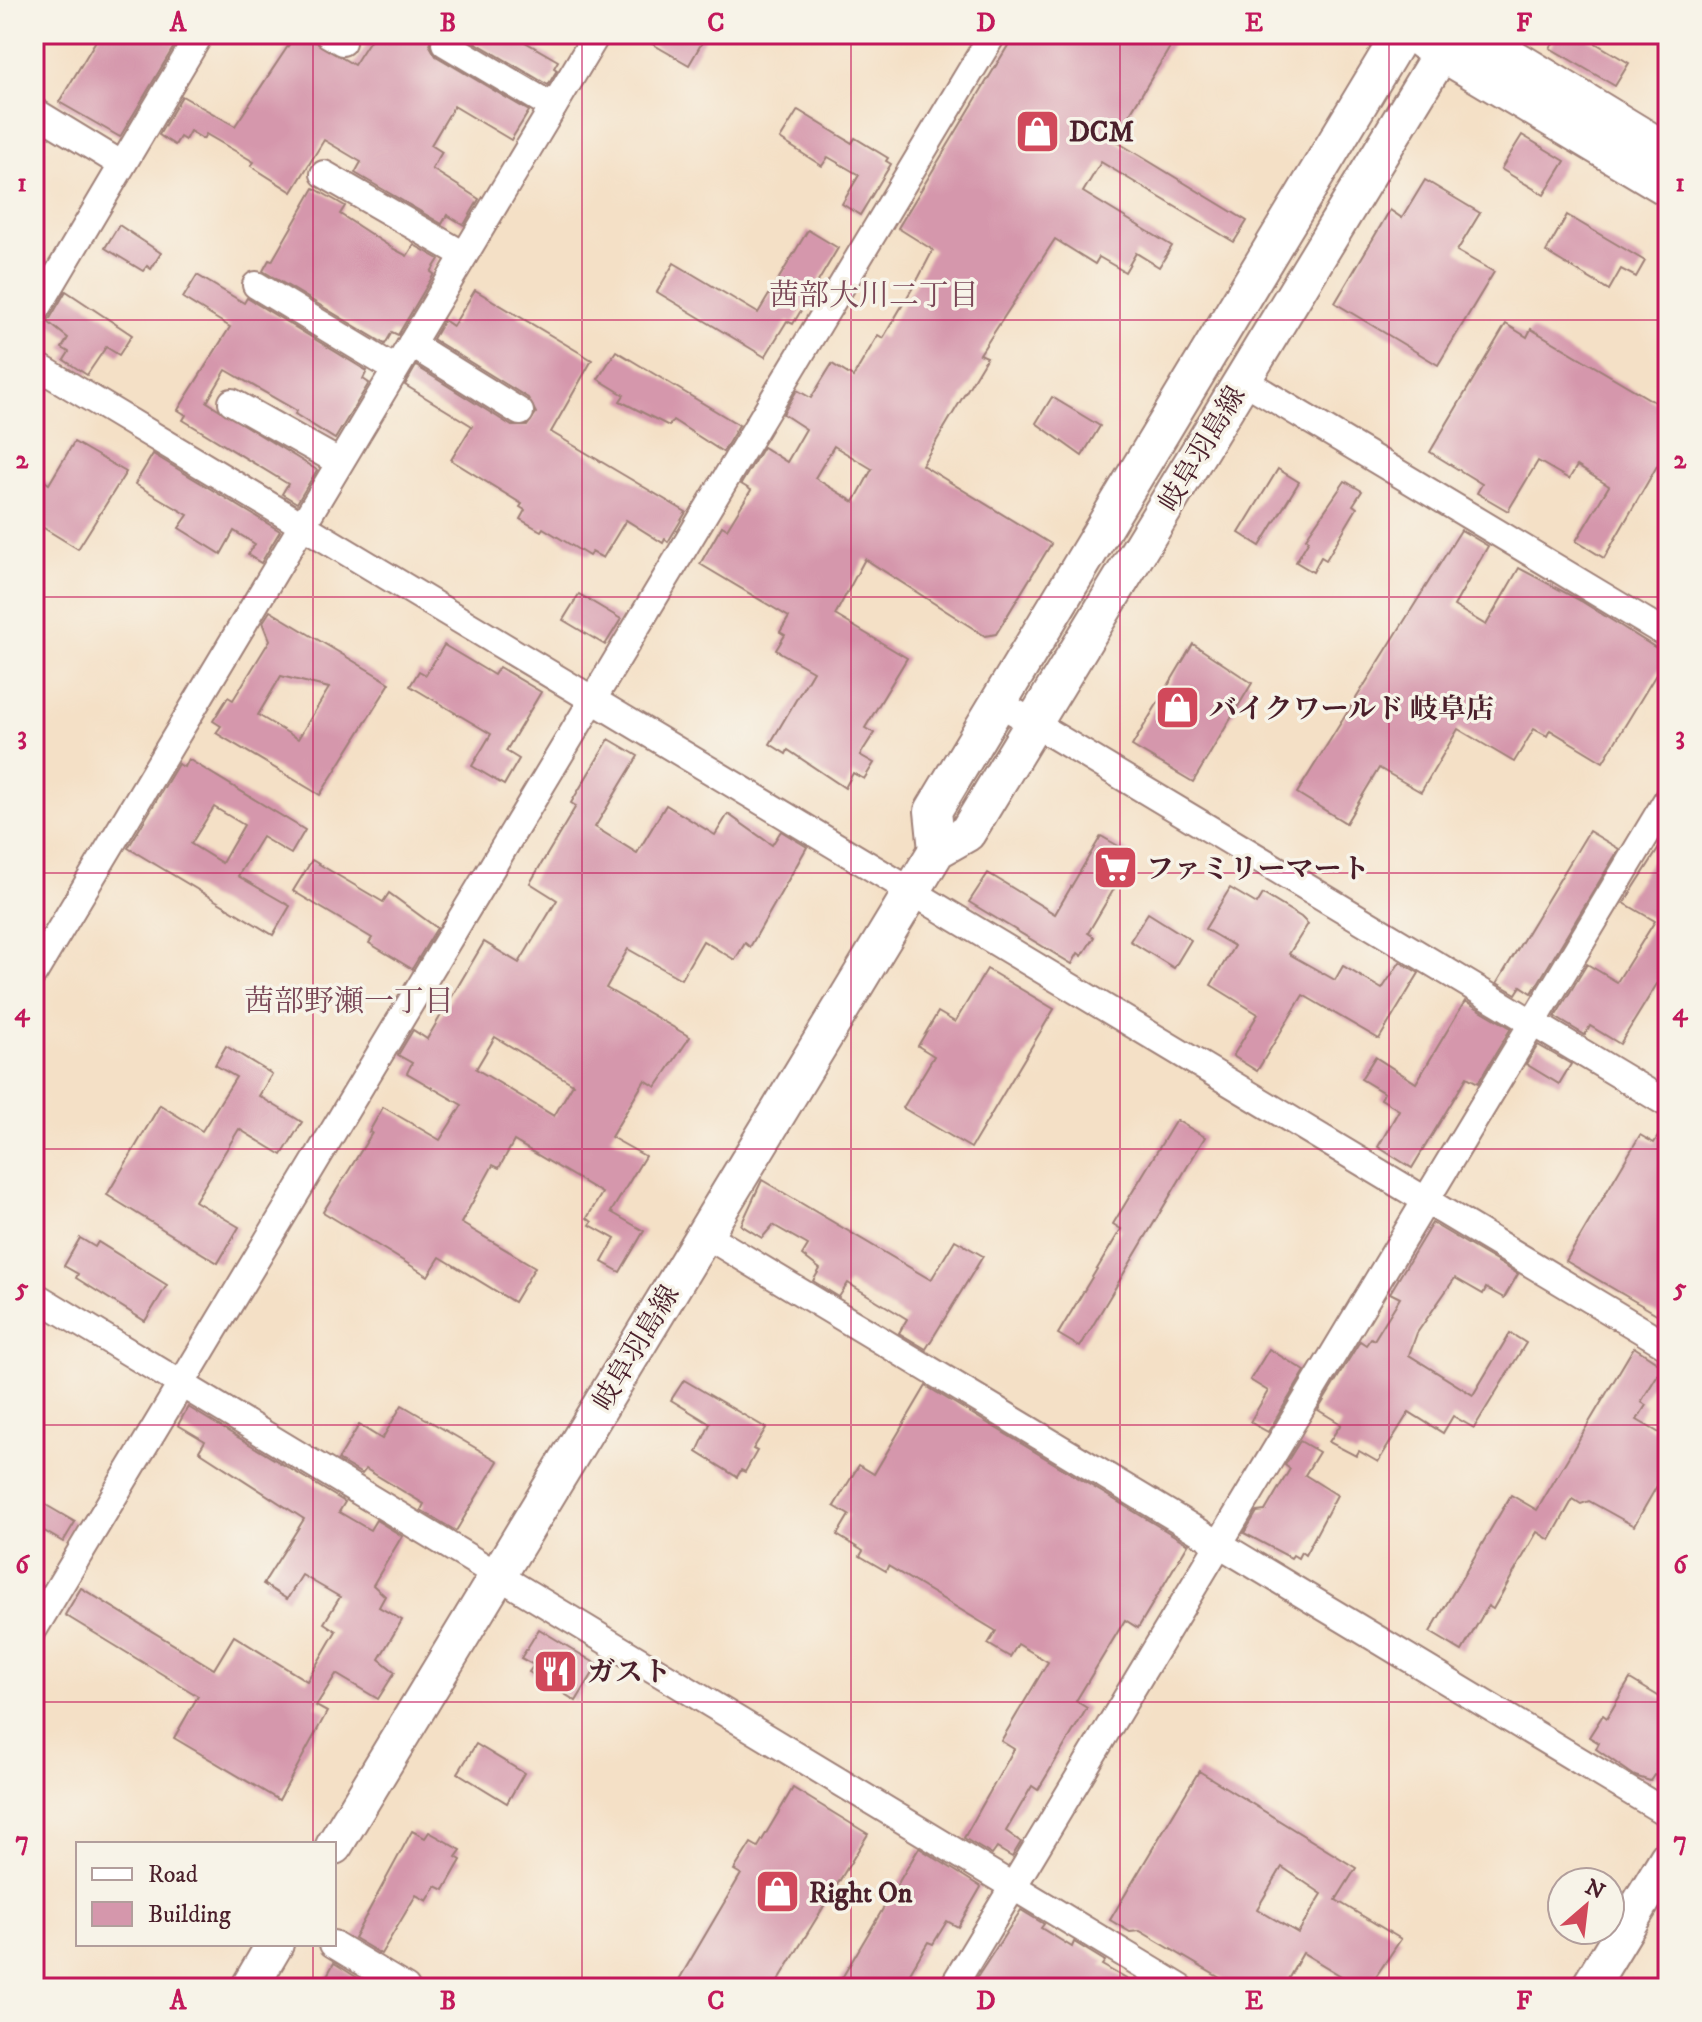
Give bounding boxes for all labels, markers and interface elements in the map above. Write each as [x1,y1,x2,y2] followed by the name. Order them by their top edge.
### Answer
[169,7,188,40] text: A
[440,7,456,40] text: B
[707,7,725,40] text: C
[976,7,996,40] text: D
[1245,7,1263,40] text: E
[1516,7,1533,40] text: F
[1014,107,1062,155] shop icon: DCM
[1069,115,1134,150] place label: DCM
[17,167,27,200] text: 1
[1675,167,1685,200] text: 1
[769,278,979,315] district label: 茜部大川二丁目
[1151,380,1253,518] street label: 岐阜羽島線
[16,444,30,477] text: 2
[1674,444,1688,477] text: 2
[1154,684,1202,732] shop icon: バイクワールド 岐阜店
[1209,692,1494,727] place label: バイクワールド 岐阜店
[17,720,27,753] text: 3
[1675,720,1685,753] text: 3
[1091,844,1139,892] supermarket icon: ファミリーマート
[1146,852,1369,887] place label: ファミリーマート
[244,984,454,1021] district label: 茜部野瀬一丁目
[15,996,31,1029] text: 4
[1673,996,1689,1029] text: 4
[15,1272,29,1305] text: 5
[1673,1272,1687,1305] text: 5
[585,1279,687,1417] street label: 岐阜羽島線
[15,1549,30,1582] text: 6
[1673,1549,1688,1582] text: 6
[532,1647,580,1695] restaurant icon: ガスト
[587,1655,671,1690] place label: ガスト
[15,1825,29,1858] text: 7
[1673,1825,1687,1858] text: 7
[76,1842,336,1946] legend
[148,1860,198,1890] text: Road
[1546,1866,1626,1946] north arrow
[754,1868,802,1916] shop icon: Right On
[1580,1874,1609,1906] text: N
[809,1876,913,1911] place label: Right On
[148,1900,231,1930] text: Building
[169,1985,188,2018] text: A
[440,1985,456,2018] text: B
[707,1985,725,2018] text: C
[976,1985,996,2018] text: D
[1245,1985,1263,2018] text: E
[1516,1985,1533,2018] text: F

